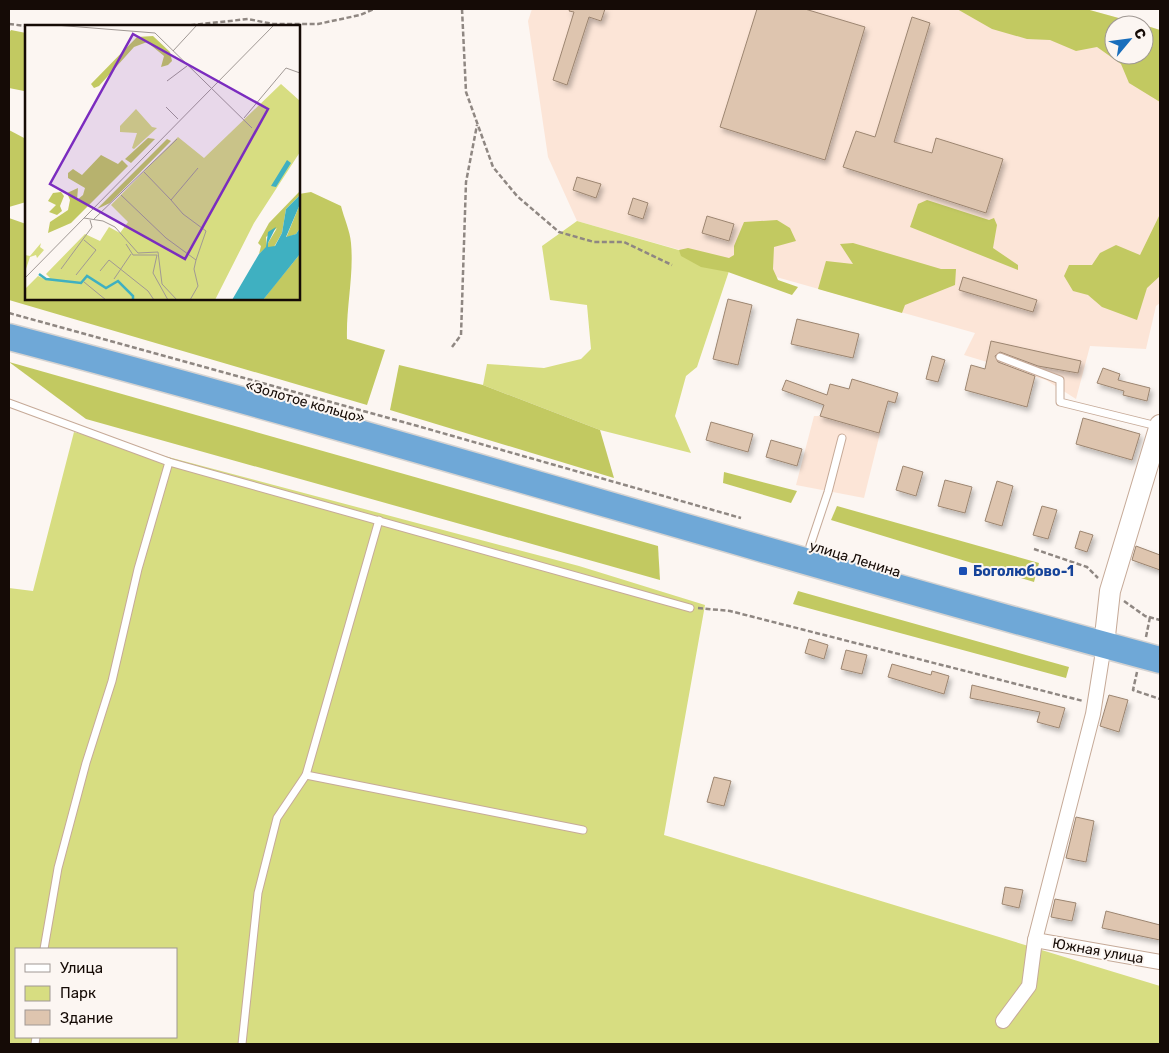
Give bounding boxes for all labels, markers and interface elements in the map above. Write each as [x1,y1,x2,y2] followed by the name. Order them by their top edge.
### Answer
[1104,15,1154,65] north arrow
[25,25,300,300] inset map
[1130,26,1150,43] text: С
[243,377,367,427] street label: «Золотое кольцо»
[807,537,903,581] street label: улица Ленина
[973,563,1074,580] place label: Боголюбово-1
[957,565,969,577] marker: Боголюбово-1
[1051,935,1145,967] street label: Южная улица
[15,948,178,1038] legend
[60,959,103,977] text: Улица
[60,984,96,1002] text: Парк
[60,1009,113,1027] text: Здание

